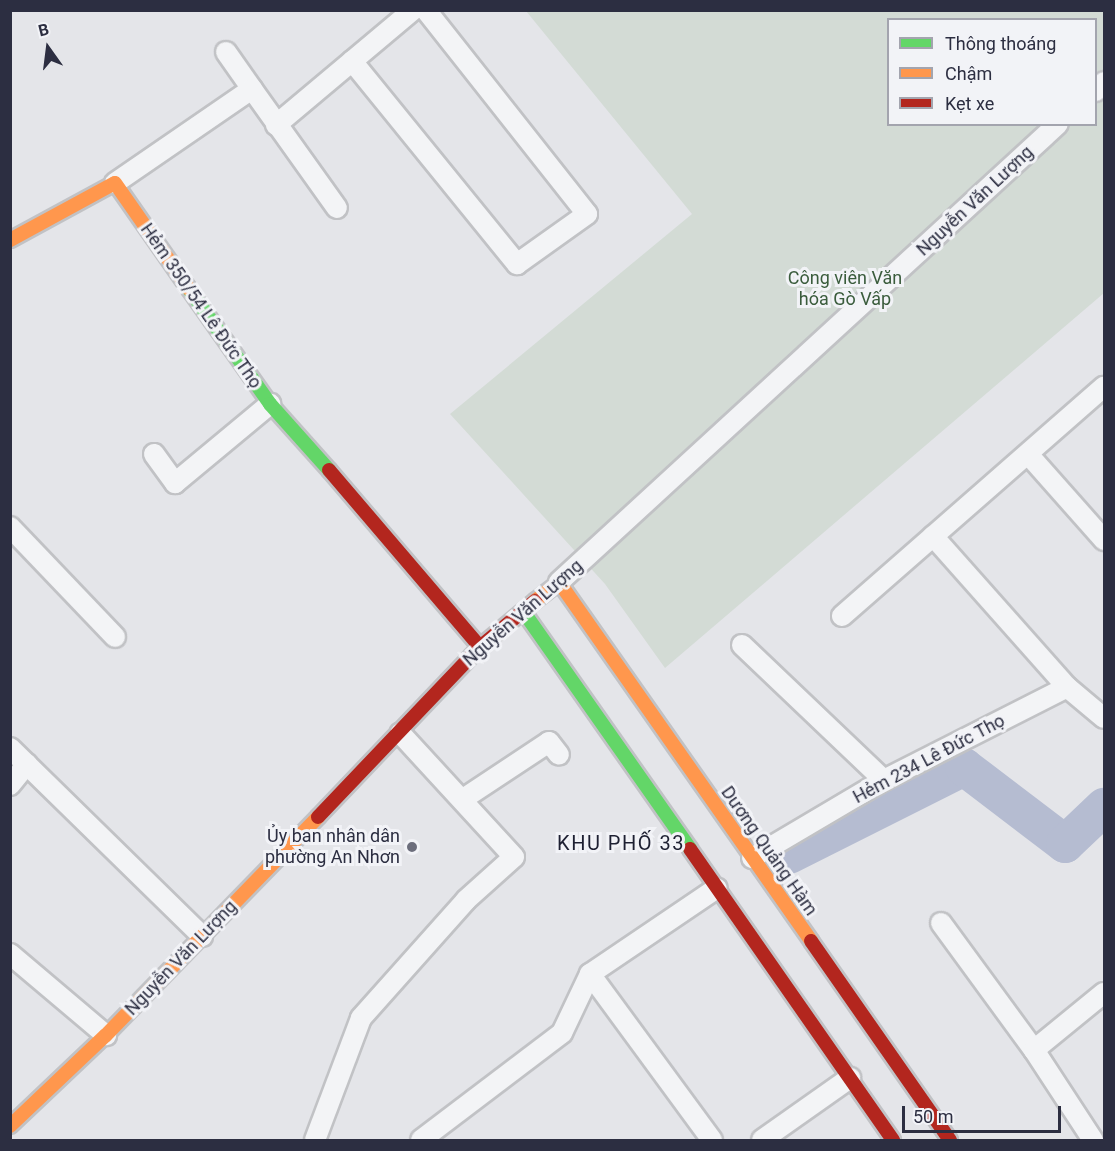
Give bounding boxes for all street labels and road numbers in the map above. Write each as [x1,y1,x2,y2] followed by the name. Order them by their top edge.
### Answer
[912,142,1038,260] street label: Nguyễn Văn Lượng
[136,219,266,393] street label: Hẻm 350/54 Lê Đức Thọ
[459,555,587,671] street label: Nguyễn Văn Lượng
[849,710,1009,808] street label: Hẻm 234 Lê Đức Thọ
[716,782,822,920] street label: Dương Quảng Hàm
[121,896,241,1020] street label: Nguyễn Văn Lượng

